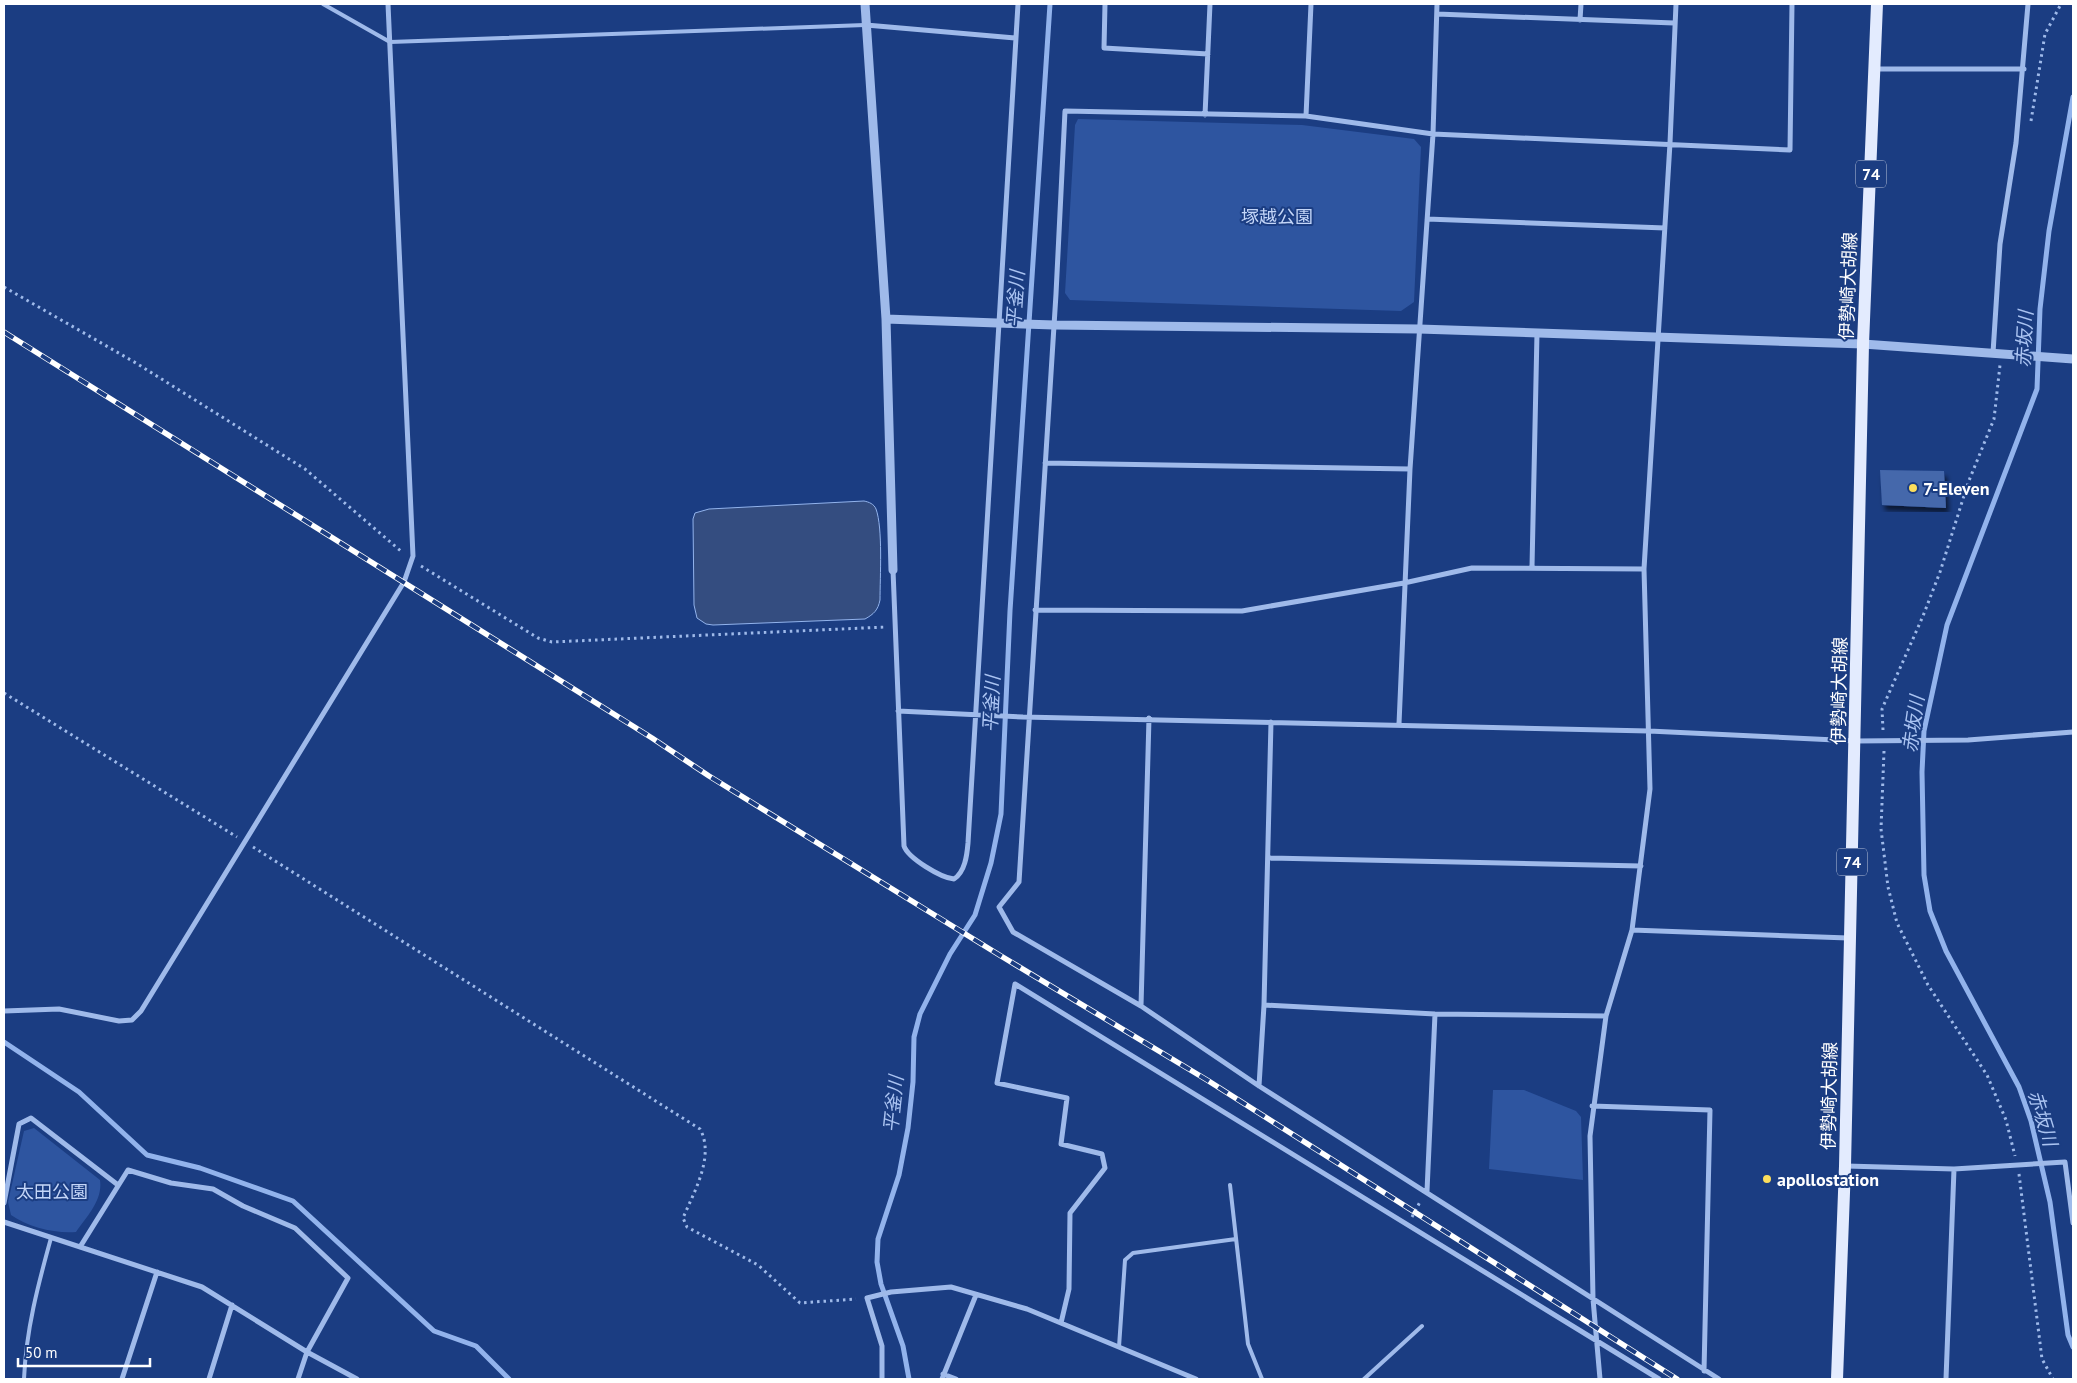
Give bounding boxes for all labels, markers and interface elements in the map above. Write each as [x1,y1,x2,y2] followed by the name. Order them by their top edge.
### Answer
[1856,160,1886,188] road number: 74
[1241,205,1313,228] park label: 塚越公園
[1835,232,1861,340] street label: 伊勢崎大胡線
[1001,268,1029,328] water label: 平釜川
[2011,308,2038,368] water label: 赤坂川
[1923,477,1990,500] place label: 7-Eleven
[1907,482,1919,494] marker: 7-Eleven
[1827,637,1851,745] street label: 伊勢崎大胡線
[978,673,1005,733] water label: 平釜川
[1897,692,1929,754] water label: 赤坂川
[1837,849,1867,876] road number: 74
[1817,1042,1841,1150] street label: 伊勢崎大胡線
[878,1072,908,1134] water label: 平釜川
[2023,1087,2063,1151] water label: 赤坂川
[1777,1168,1879,1191] place label: apollostation
[1761,1173,1773,1185] marker: apollostation
[16,1180,88,1203] park label: 太田公園
[18,1336,150,1368] scale bar
[25,1343,58,1362] text: 50 m

